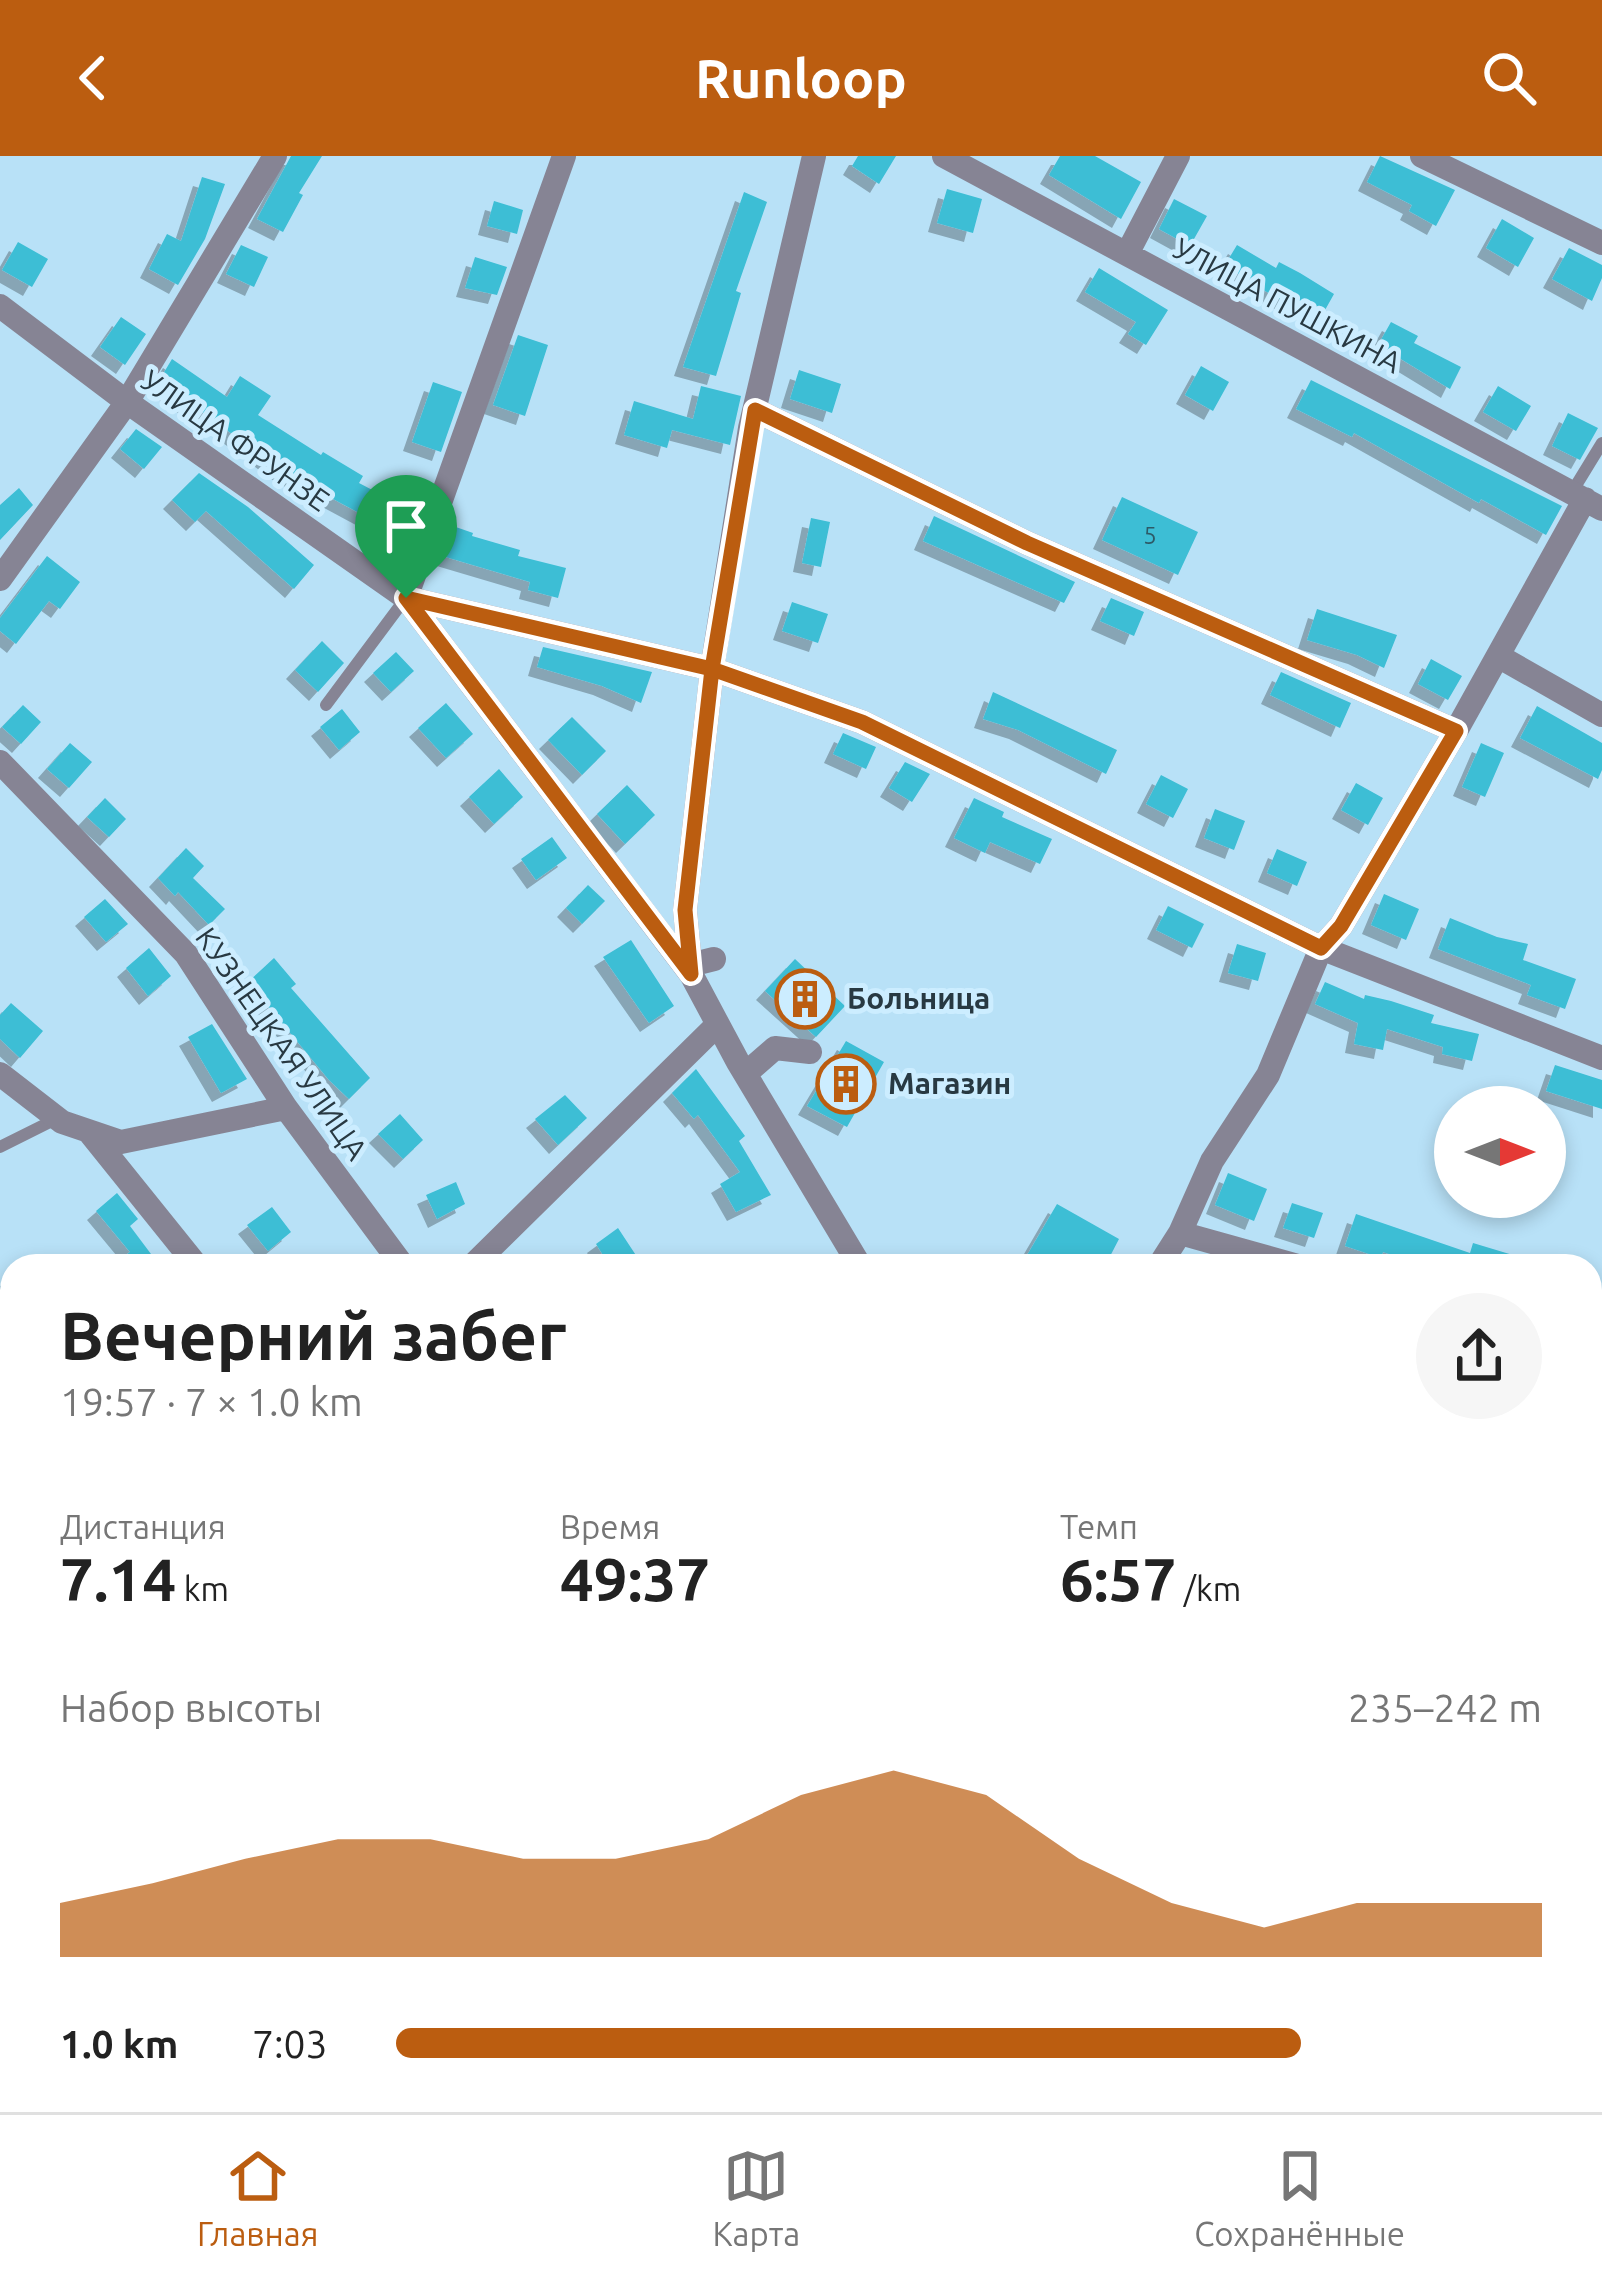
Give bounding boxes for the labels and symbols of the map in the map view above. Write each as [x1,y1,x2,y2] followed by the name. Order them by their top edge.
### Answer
[1168,231,1407,380] street label: УЛИЦА ПУШКИНА
[135,363,336,518] street label: УЛИЦА ФРУНЗЕ
[355,475,457,598] pin
[1143,522,1157,549] house number: 5
[189,921,375,1166] street label: КУЗНЕЦКАЯ УЛИЦА
[774,968,836,1030] building icon: Больница
[847,981,990,1015] place label: Больница
[815,1053,877,1115] building icon: Магазин
[888,1066,1011,1100] place label: Магазин
[1434,1086,1566,1218] north arrow

